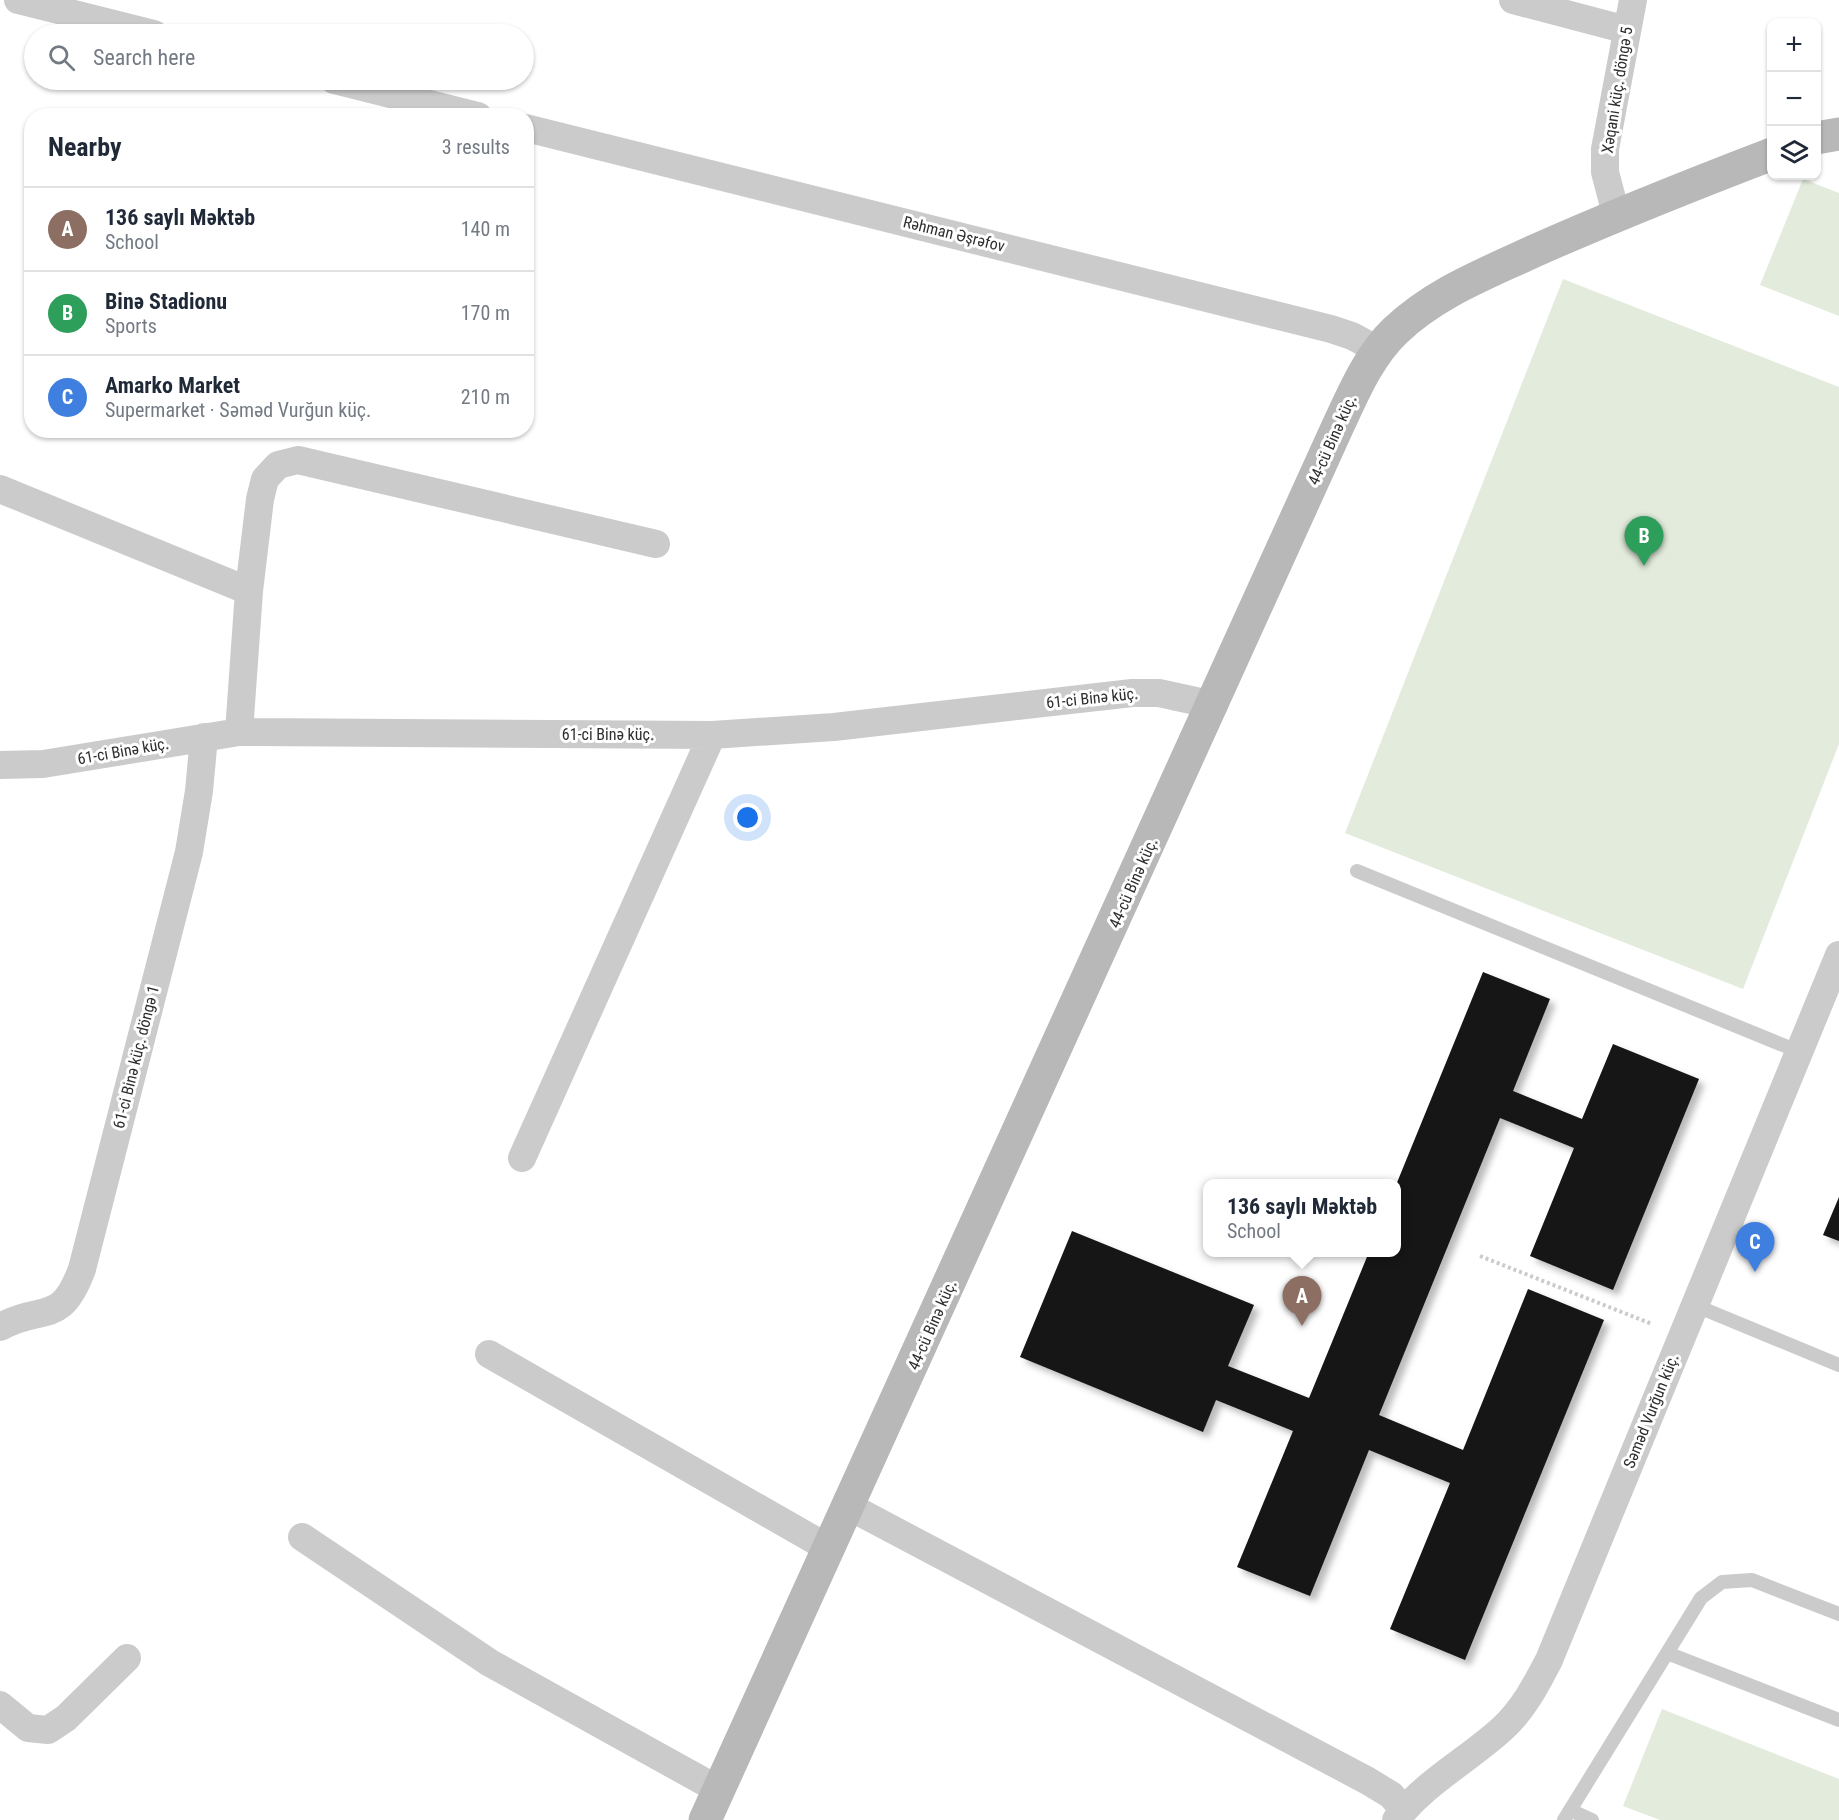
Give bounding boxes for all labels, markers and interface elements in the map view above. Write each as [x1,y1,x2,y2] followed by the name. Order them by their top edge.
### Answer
[1767,18,1821,180] map controls
[1767,18,1821,72] button: +
[24,24,534,90] search box
[1598,25,1636,155] street label: Xəqani küç. döngə 5
[45,41,78,74] icon: search
[93,45,195,70] text: Search here
[1767,72,1821,126] button: −
[1767,126,1821,180] button: layers
[48,132,122,162] text: Nearby
[442,135,510,159] text: 3 results
[105,205,255,230] text: 136 saylı Məktəb
[901,212,1007,256] street label: Rəhman Əşrəfov
[62,217,73,241] text: A
[461,217,510,241] text: 140 m
[105,230,159,254] text: School
[105,289,227,314] text: Binə Stadionu
[62,301,73,325] text: B
[461,301,510,325] text: 170 m
[105,314,157,338] text: Sports
[105,373,240,398] text: Amarko Market
[62,385,73,409] text: C
[461,385,510,409] text: 210 m
[1304,392,1360,488] street label: 44-cü Binə küç.
[105,398,371,422] text: Supermarket · Səməd Vurğun küç.
[1624,516,1664,566] pin: B
[1045,684,1139,712] street label: 61-ci Binə küç.
[562,725,654,744] street label: 61-ci Binə küç.
[76,734,170,768] street label: 61-ci Binə küç.
[733,803,762,832] your location
[1105,835,1161,931] street label: 44-cü Binə küç.
[109,984,163,1130] street label: 61-ci Binə küç. döngə 1
[1203,1179,1401,1257] popup
[1227,1194,1377,1219] text: 136 saylı Məktəb
[1227,1219,1281,1243] text: School
[1736,1222,1774,1272] pin: C
[1282,1276,1322,1326] pin: A
[904,1277,960,1373] street label: 44-cü Binə küç.
[1619,1351,1683,1471] street label: Səməd Vurğun küç.

